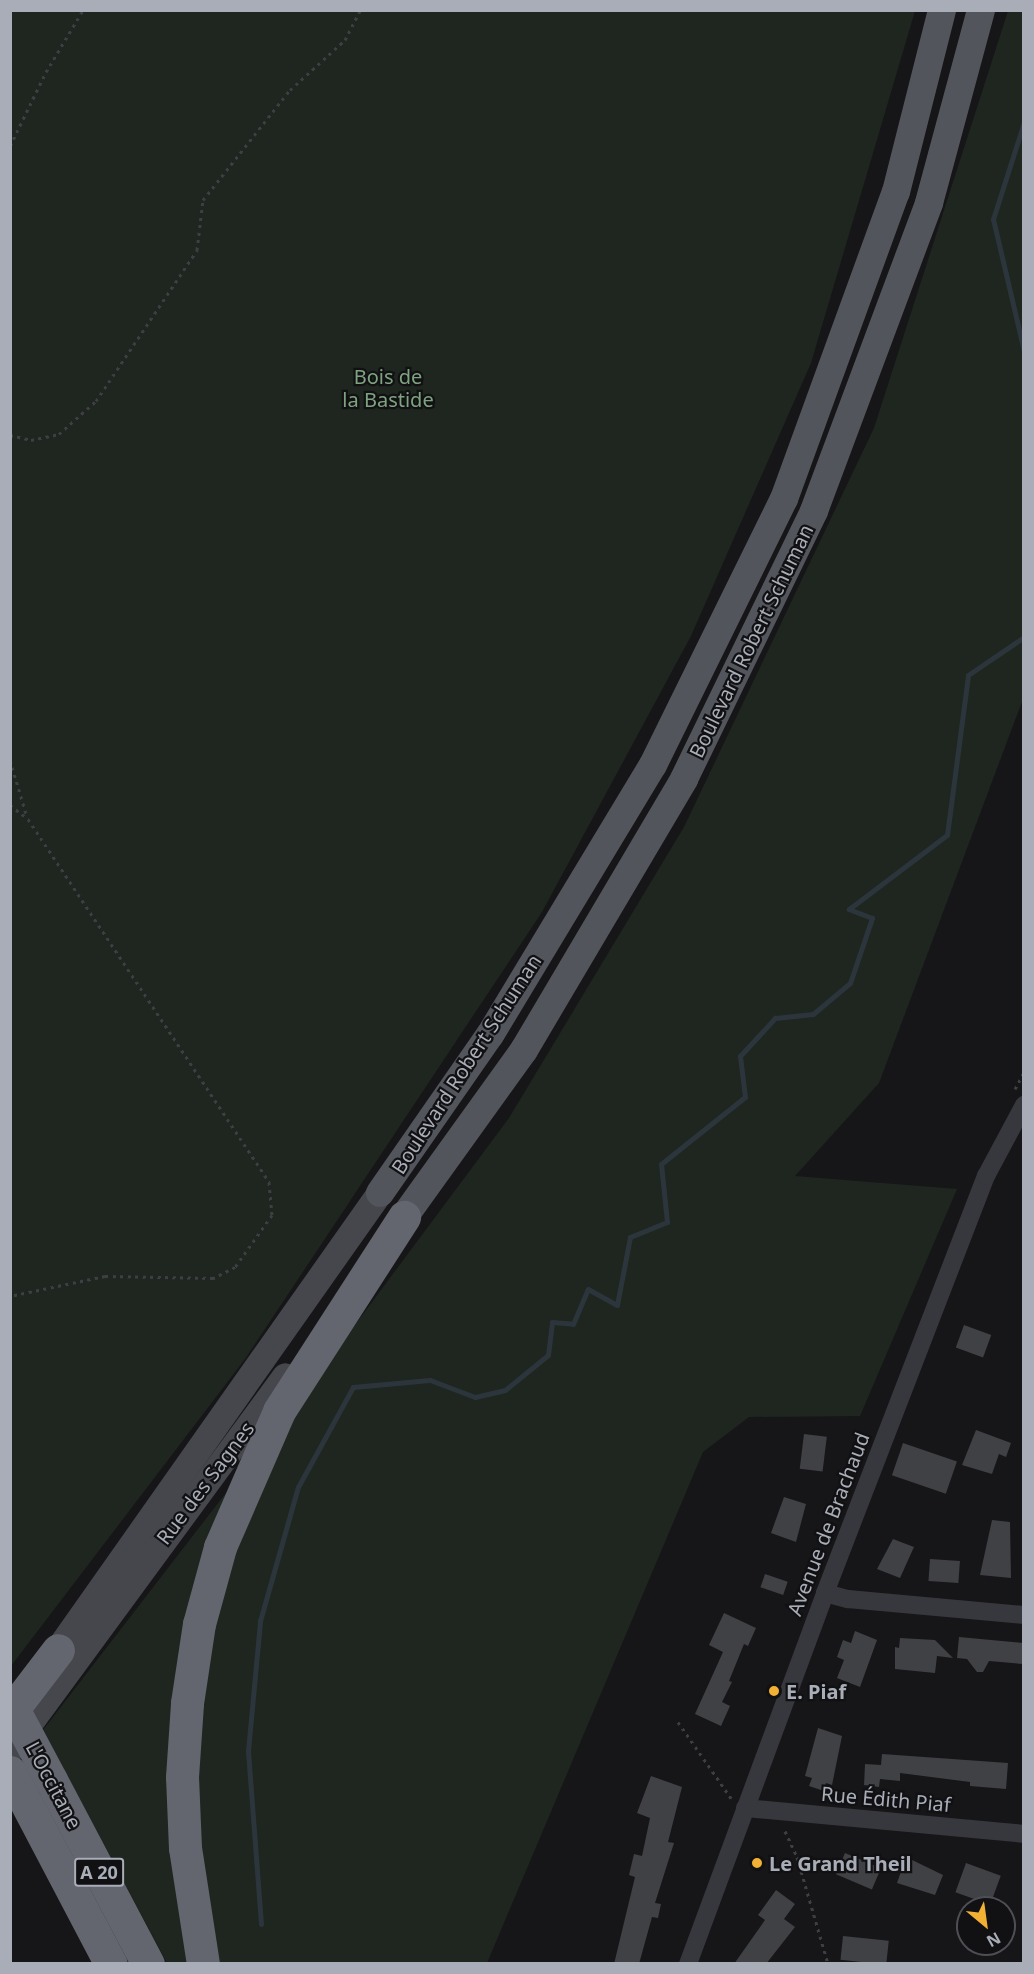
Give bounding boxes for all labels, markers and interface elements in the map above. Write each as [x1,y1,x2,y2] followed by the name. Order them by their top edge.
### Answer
[342,364,434,411] park label: Bois de la Bastide
[684,520,818,762] street label: Boulevard Robert Schuman
[386,950,546,1178] street label: Boulevard Robert Schuman
[151,1417,259,1549] street label: Rue des Sagnes
[782,1429,874,1619] street label: Avenue de Brachaud
[786,1679,846,1703] place label: E. Piaf
[767,1684,781,1698] marker: E. Piaf
[21,1737,87,1833] street label: L'Occitane
[820,1781,952,1817] street label: Rue Édith Piaf
[769,1851,912,1875] place label: Le Grand Theil
[750,1856,764,1870] marker: Le Grand Theil
[74,1857,124,1887] road number: A 20
[956,1896,1016,1956] north arrow
[983,1927,1005,1953] text: N

